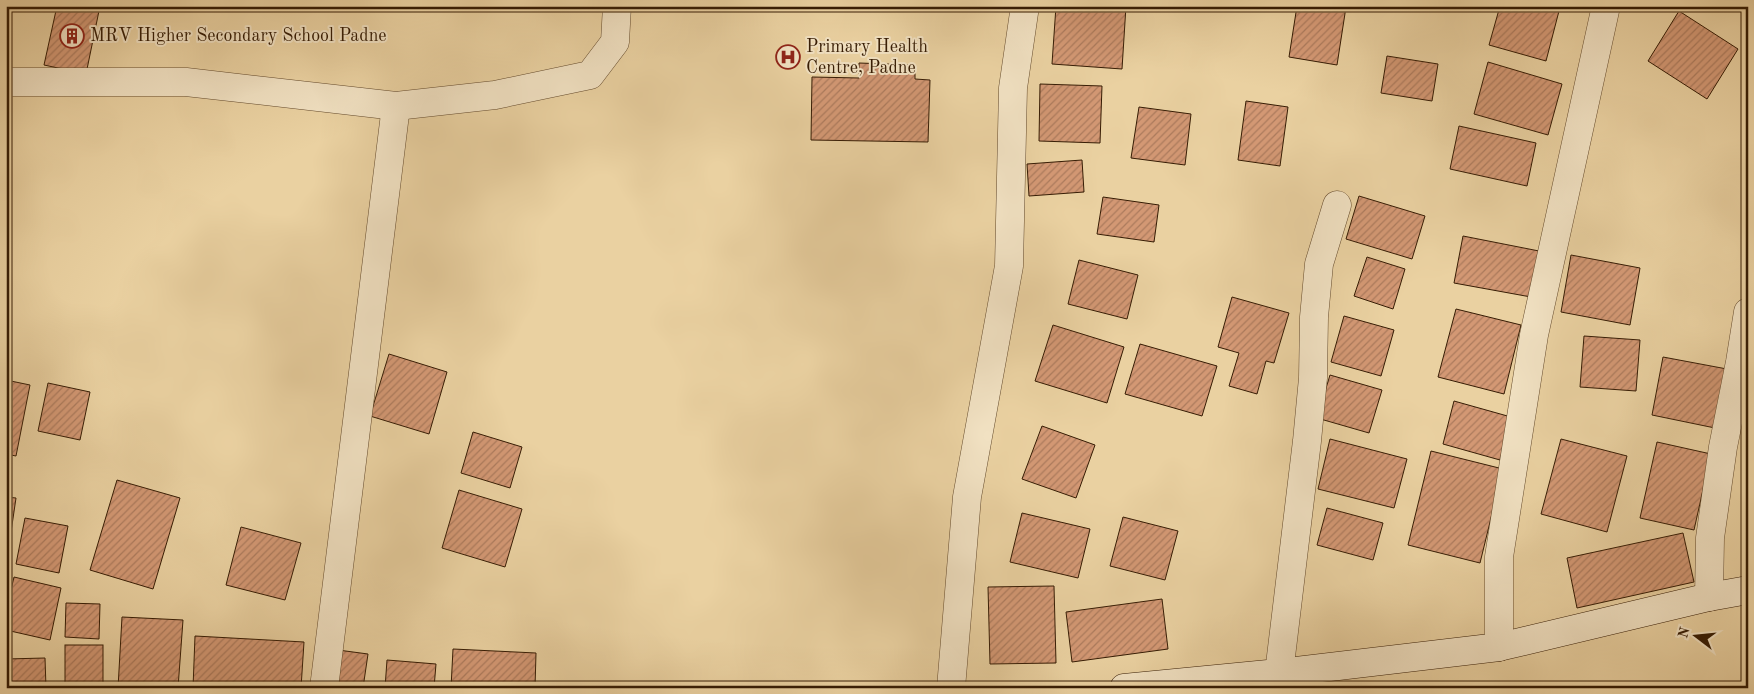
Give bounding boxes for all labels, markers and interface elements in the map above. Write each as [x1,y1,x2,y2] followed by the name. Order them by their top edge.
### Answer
[59,23,85,49] building icon: MRV Higher Secondary School Padne
[90,27,387,45] place label: MRV Higher Secondary School Padne
[806,38,928,77] place label: Primary Health Centre, Padne
[775,44,801,70] hospital icon: Primary Health Centre, Padne
[1672,612,1722,662] north arrow
[1676,625,1693,640] text: N

